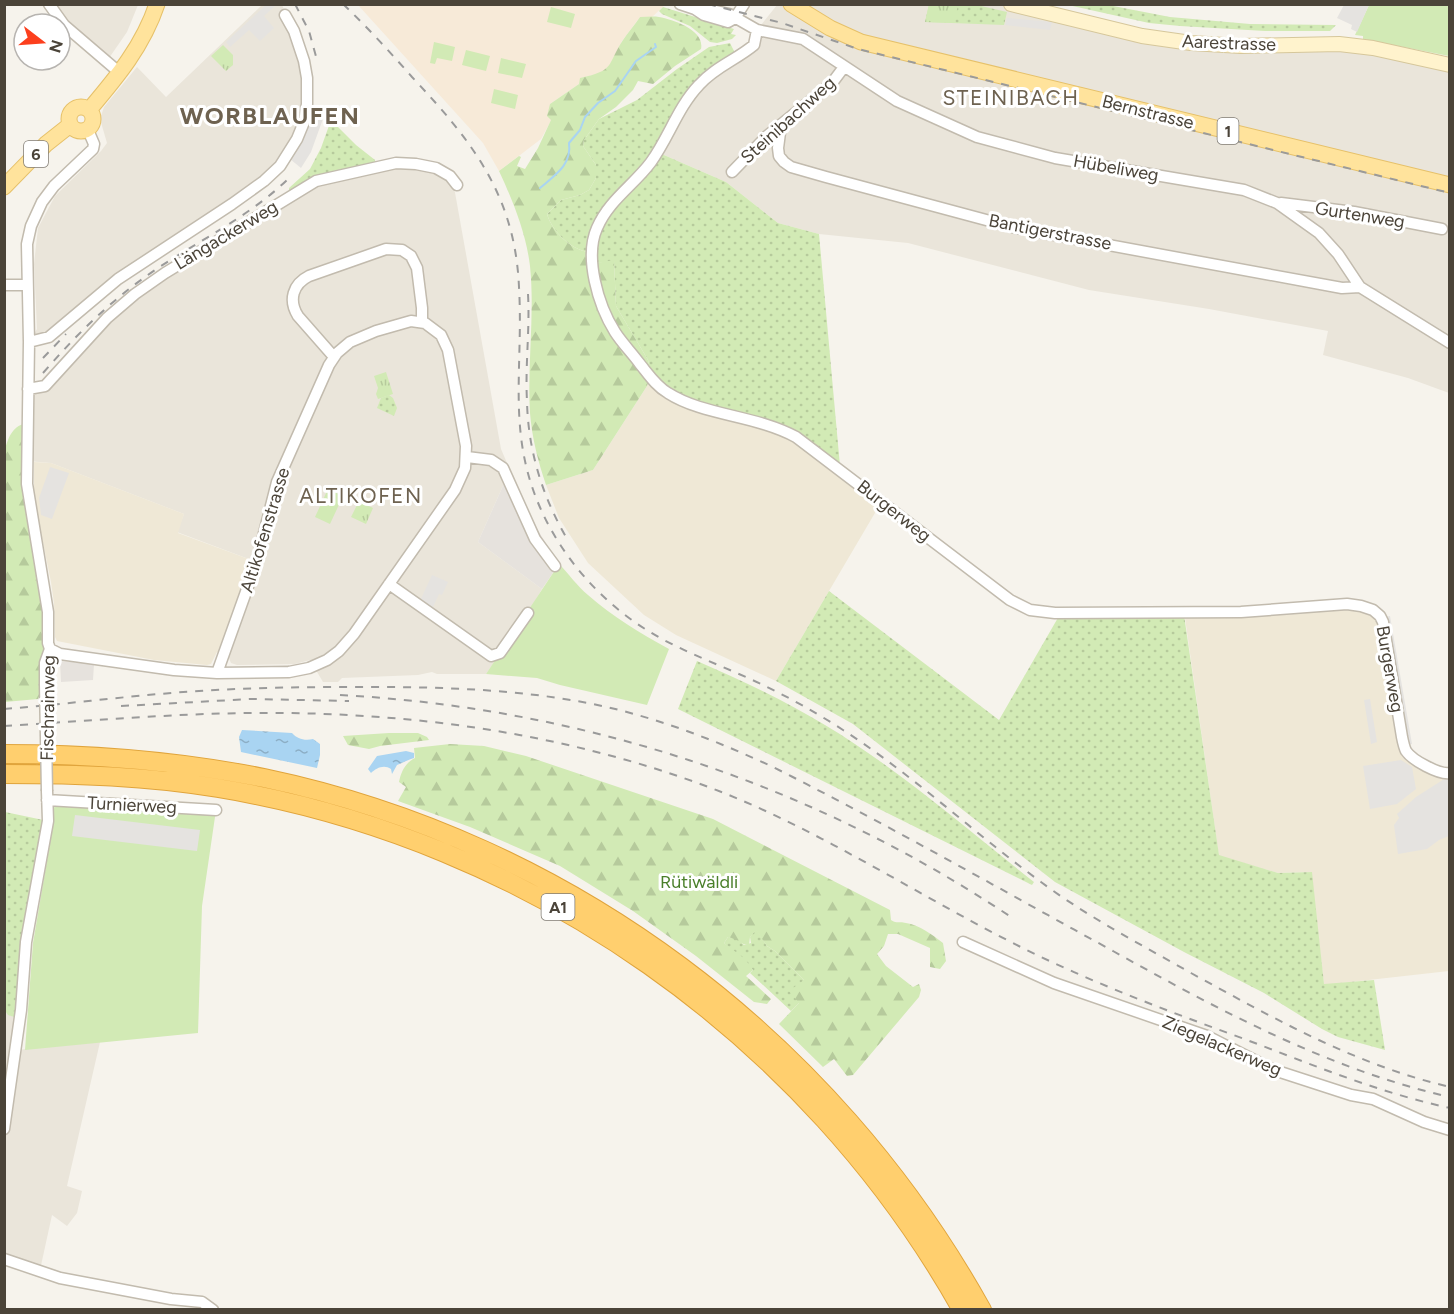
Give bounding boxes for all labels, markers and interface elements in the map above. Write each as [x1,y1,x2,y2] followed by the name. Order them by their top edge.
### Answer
[12,12,72,72] north arrow
[1182,30,1277,56] street label: Aarestrasse
[45,38,67,55] text: N
[736,72,840,168] street label: Steinibachweg
[942,85,1080,110] district label: STEINIBACH
[1100,90,1196,134] street label: Bernstrasse
[180,101,360,130] district label: WORBLAUFEN
[1218,118,1238,144] road number: 1
[24,141,48,167] road number: 6
[1072,150,1160,186] street label: Hübeliweg
[170,195,282,275] street label: Längackerweg
[1314,197,1406,233] street label: Gurtenweg
[987,209,1113,255] street label: Bantigerstrasse
[236,465,295,595] street label: Altikofenstrasse
[853,475,935,547] street label: Burgerweg
[299,483,423,508] district label: ALTIKOFEN
[1372,624,1408,714] street label: Burgerweg
[36,655,60,761] street label: Fischrainweg
[87,792,177,818] street label: Turnierweg
[660,871,738,893] park label: Rütiwäldli
[542,894,574,920] road number: A1
[1159,1011,1285,1081] street label: Ziegelackerweg

